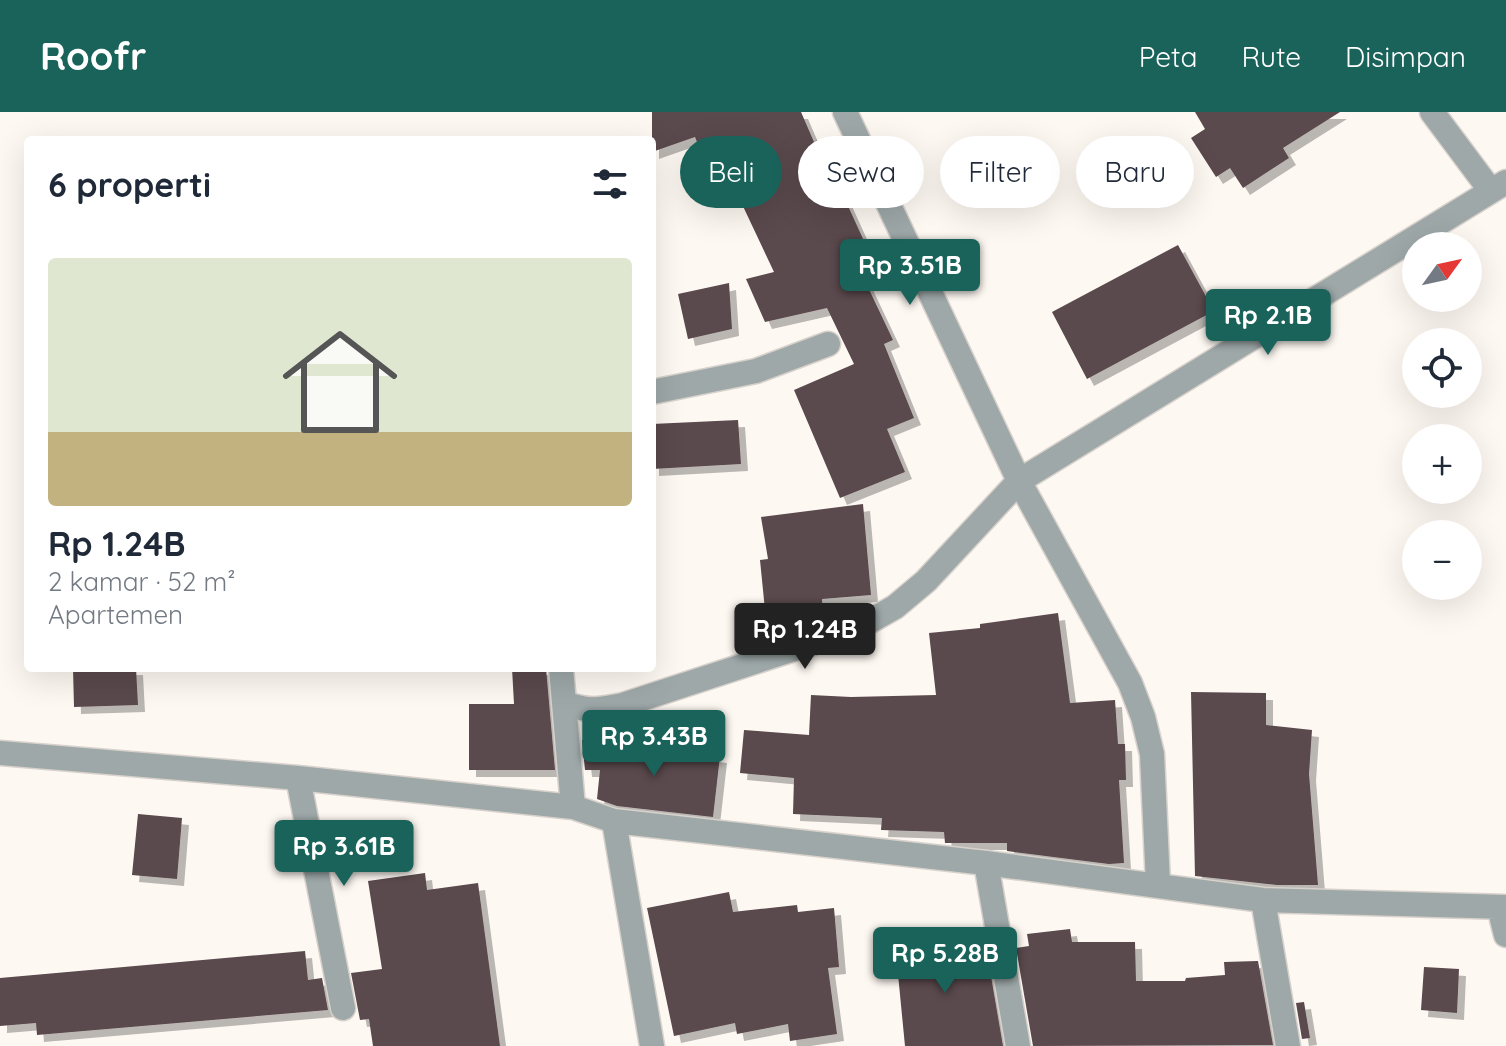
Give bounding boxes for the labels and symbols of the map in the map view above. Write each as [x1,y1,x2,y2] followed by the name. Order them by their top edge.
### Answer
[1402,232,1482,312] north arrow
[827,239,993,307] pin: Rp 3.51B
[1194,289,1342,357] pin: Rp 2.1B
[722,603,888,671] pin: Rp 1.24B
[571,710,737,778] pin: Rp 3.43B
[261,820,427,888] pin: Rp 3.61B
[862,927,1028,995] pin: Rp 5.28B

